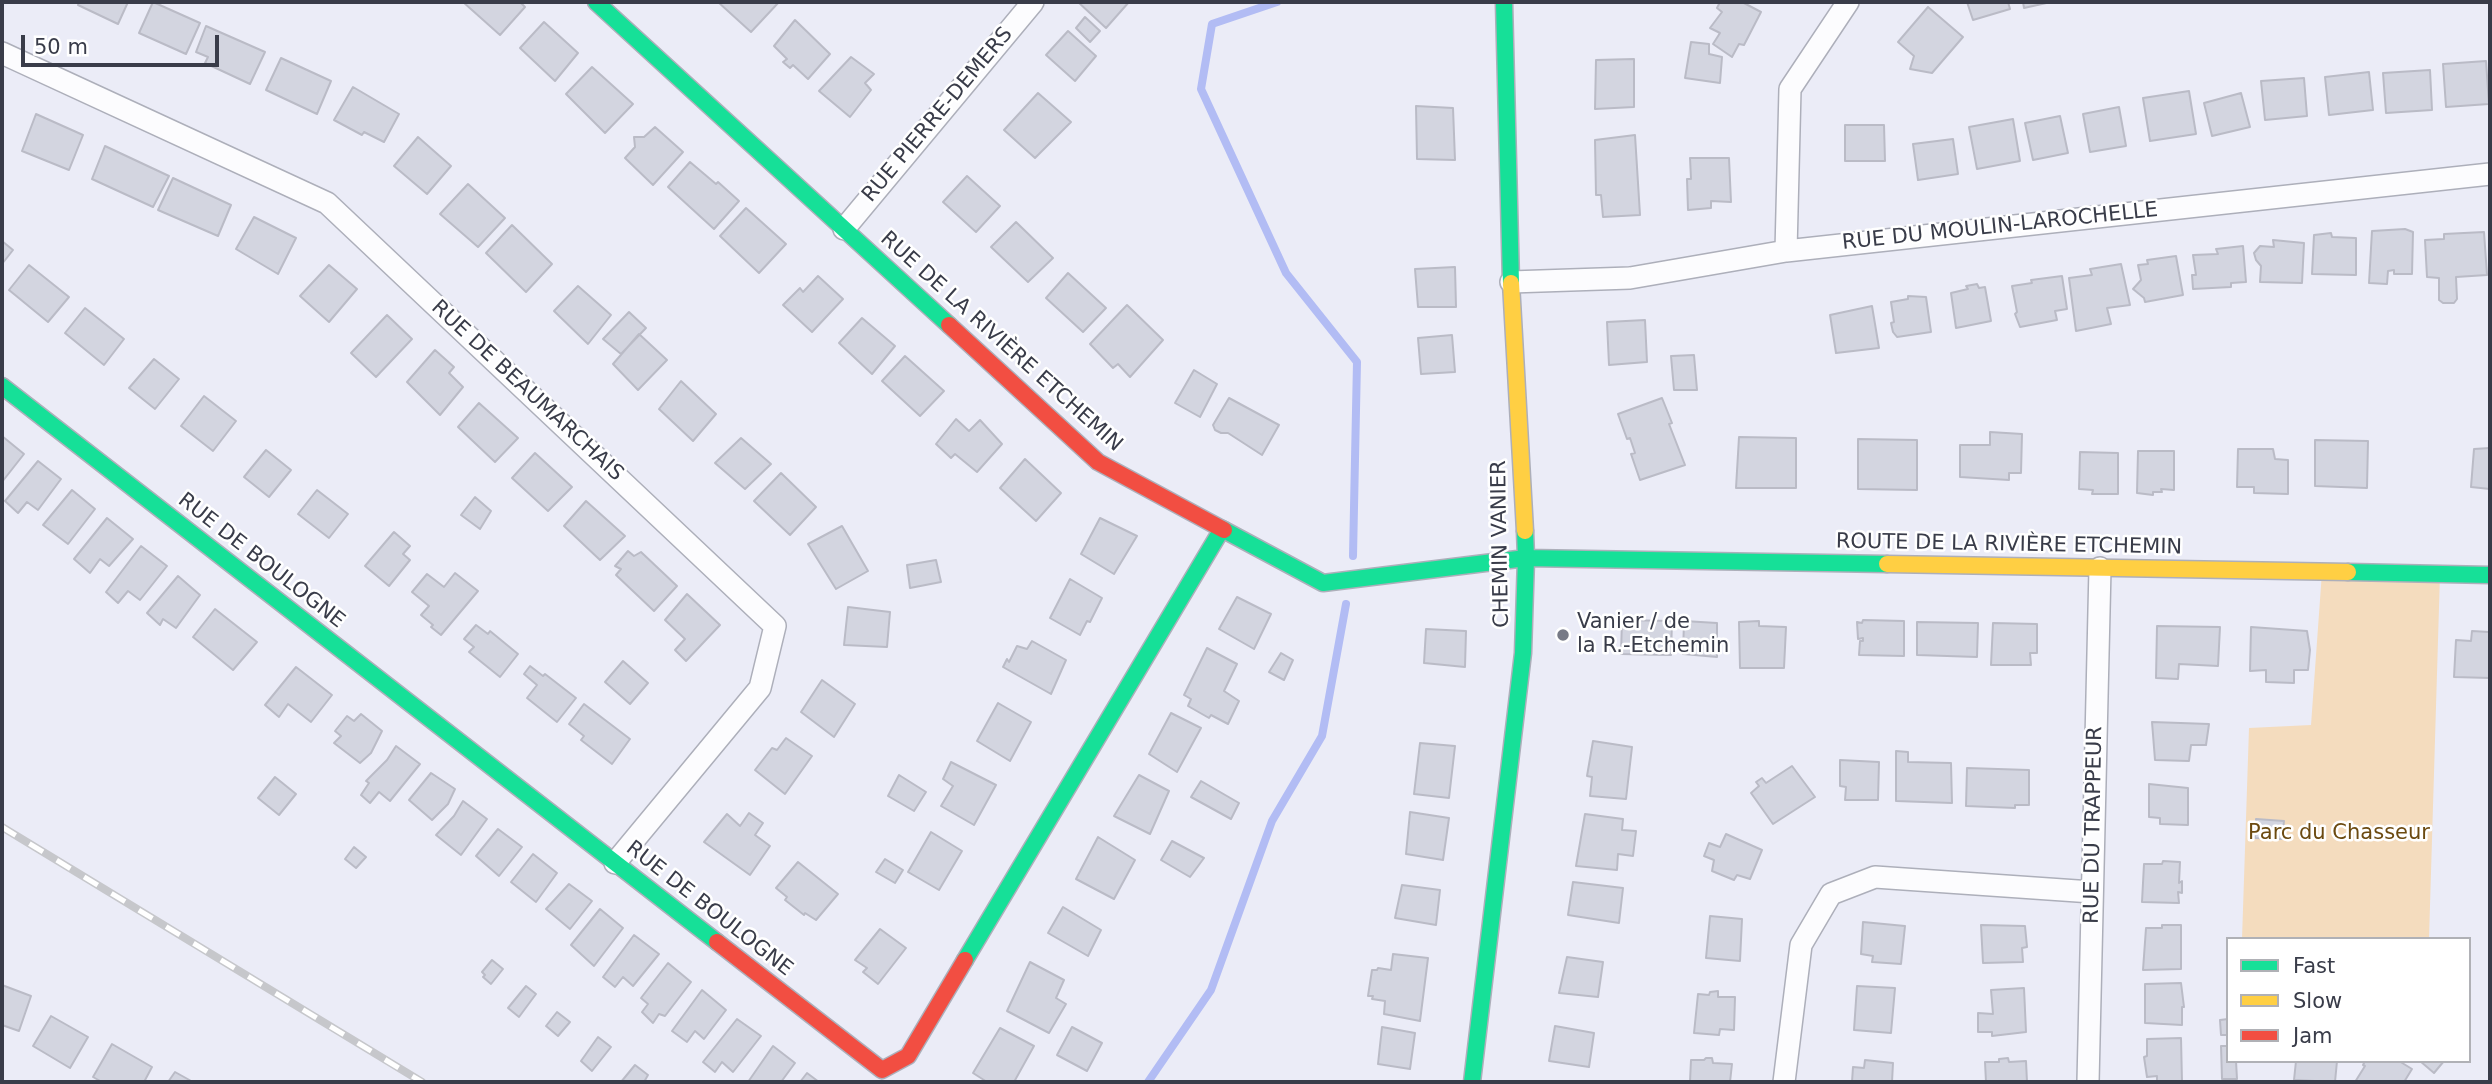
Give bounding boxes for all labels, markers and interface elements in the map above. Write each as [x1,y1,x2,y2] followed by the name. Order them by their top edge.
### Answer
[24,21,222,65] scale bar
[857,22,1019,208] street label: RUE PIERRE-DEMERS
[34,35,88,59] text: 50 m
[1841,198,2159,256] street label: RUE DU MOULIN-LAROCHELLE
[875,227,1127,457] street label: RUE DE LA RIVIÈRE ETCHEMIN
[426,295,628,487] street label: RUE DE BEAUMARCHAIS
[1487,460,1515,628] street label: CHEMIN VANIER
[173,488,349,634] street label: RUE DE BOULOGNE
[1836,529,2182,561] street label: ROUTE DE LA RIVIÈRE ETCHEMIN
[1577,610,1729,660] place label: Vanier / de la R.-Etchemin
[1555,627,1571,643] marker: Vanier / de la R.-Etchemin
[2080,726,2108,924] street label: RUE DU TRAPPEUR
[2248,821,2430,847] park label: Parc du Chasseur
[621,836,797,982] street label: RUE DE BOULOGNE
[2226,937,2471,1063] legend
[2293,954,2335,978] text: Fast
[2293,989,2342,1013] text: Slow
[2293,1024,2333,1048] text: Jam

